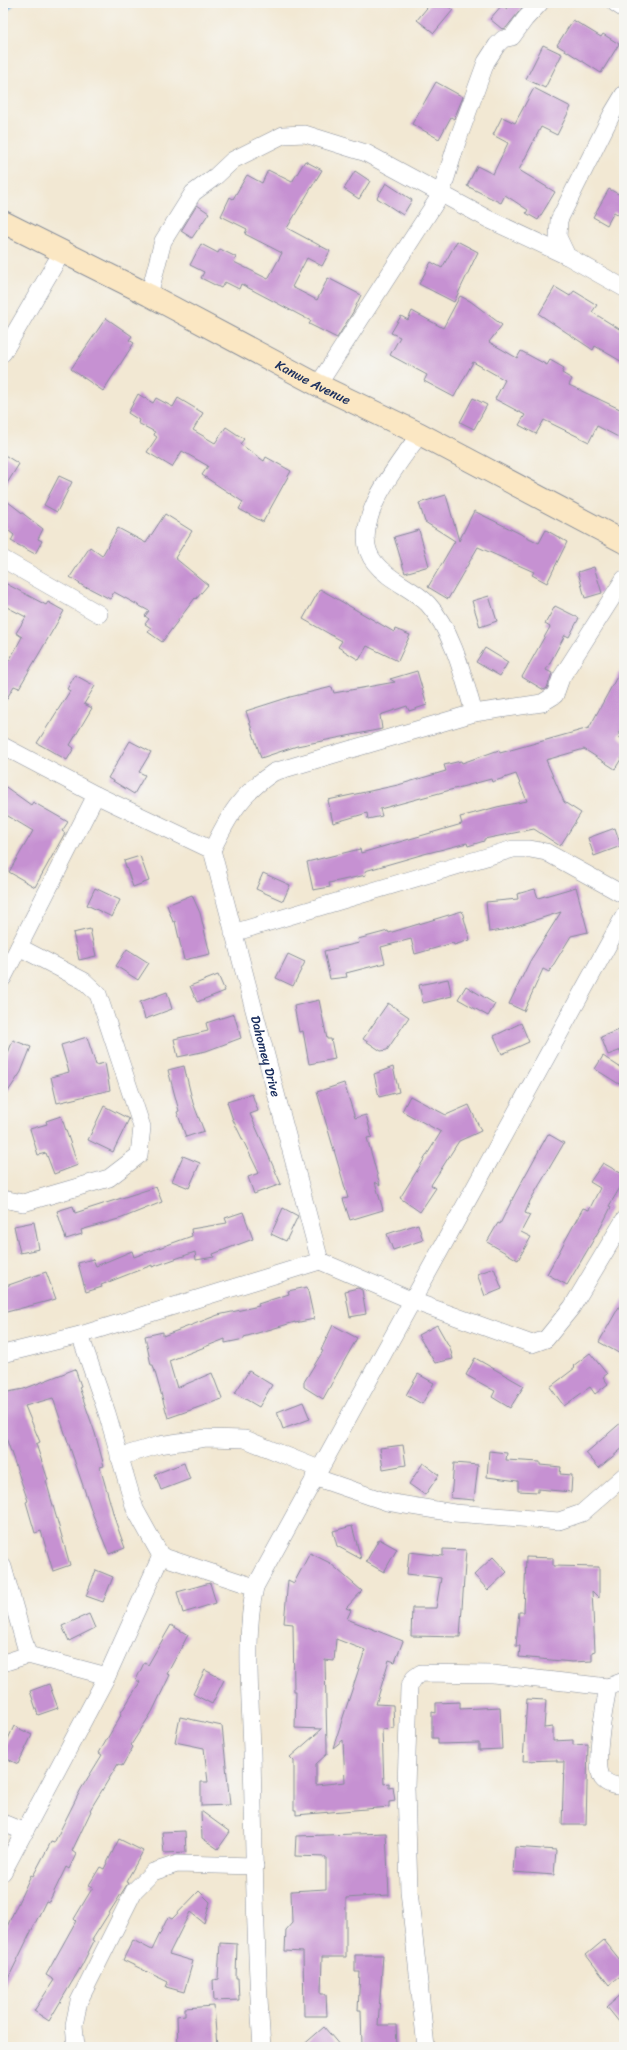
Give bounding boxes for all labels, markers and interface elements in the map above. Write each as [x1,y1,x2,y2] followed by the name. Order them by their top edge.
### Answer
[271,353,355,411] street label: Kanwe Avenue
[244,1013,287,1100] street label: Dahomey Drive

